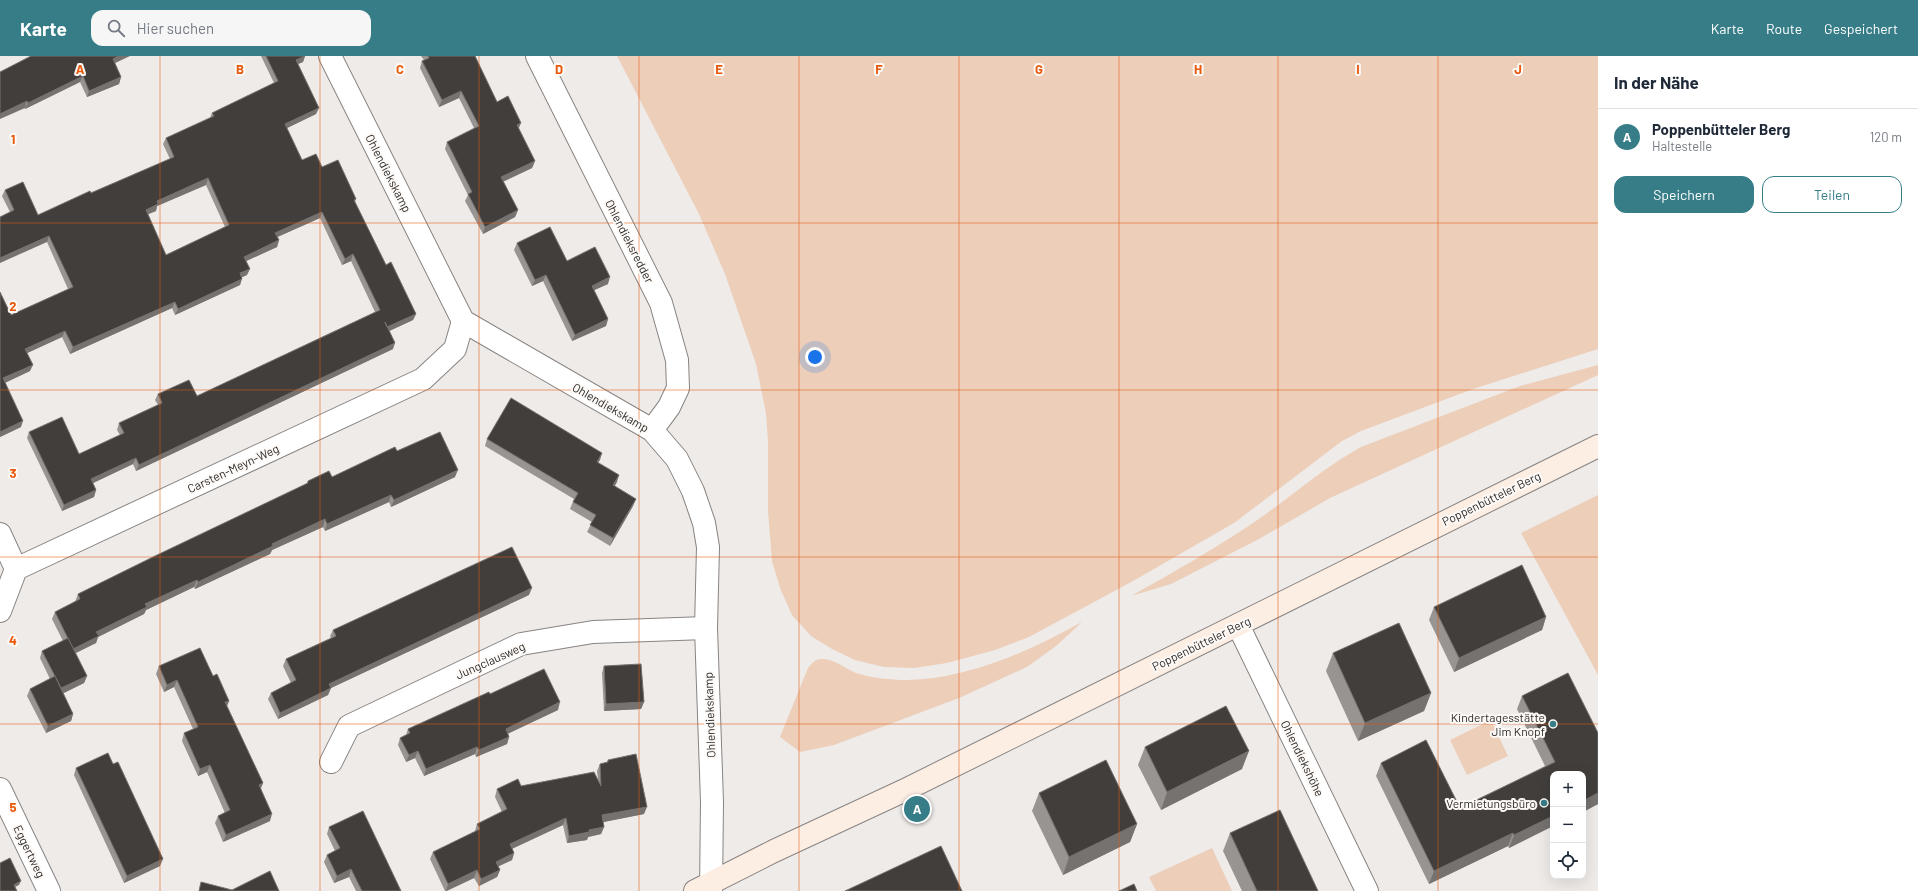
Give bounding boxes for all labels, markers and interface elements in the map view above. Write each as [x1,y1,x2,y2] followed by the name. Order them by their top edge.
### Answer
[91,10,371,46] search box
[20,17,67,40] text: Karte
[105,17,127,39] icon: search
[137,19,214,37] text: Hier suchen
[1711,20,1744,37] text: Karte
[1766,20,1802,37] text: Route
[1824,20,1898,37] text: Gespeichert
[76,61,85,77] text: A
[236,61,244,77] text: B
[396,61,404,77] text: C
[555,61,563,77] text: D
[715,61,723,77] text: E
[875,61,883,77] text: F
[1035,61,1043,77] text: G
[1194,61,1202,77] text: H
[1356,61,1360,77] text: I
[1514,61,1522,77] text: J
[1614,72,1699,92] text: In der Nähe
[1652,120,1790,138] text: Poppenbütteler Berg
[1623,129,1631,145] text: A
[1870,129,1902,145] text: 120 m
[11,131,15,147] text: 1
[363,132,415,214] street label: Ohlendiekskamp
[1652,138,1712,154] text: Haltestelle
[1614,176,1754,213] button: Speichern
[1762,176,1902,213] button: Teilen
[603,197,657,286] street label: Ohlendieksredder
[9,298,17,314] text: 2
[805,347,825,367] your location
[570,379,652,435] street label: Ohlendiekskamp
[185,441,281,495] street label: Carsten-Meyn-Weg
[9,465,17,481] text: 3
[1439,468,1543,528] street label: Poppenbütteler Berg
[1149,613,1253,673] street label: Poppenbütteler Berg
[9,632,17,648] text: 4
[453,638,527,682] street label: Jungclausweg
[701,672,717,758] street label: Ohlendiekskamp
[1451,710,1545,738] place label: Kindertagesstätte Jim Knopf
[1279,718,1327,798] street label: Ohlendiekshöhe
[1548,719,1558,729] marker: Kindertagesstätte Jim Knopf
[1550,771,1586,879] map controls
[1550,771,1586,807] button: +
[904,794,930,824] pin: A
[1446,796,1536,810] place label: Vermietungsbüro
[1539,798,1549,808] marker: Vermietungsbüro
[9,799,17,815] text: 5
[1550,807,1586,843] button: −
[11,822,49,880] street label: Eggertweg
[1550,843,1586,879] button: locate

